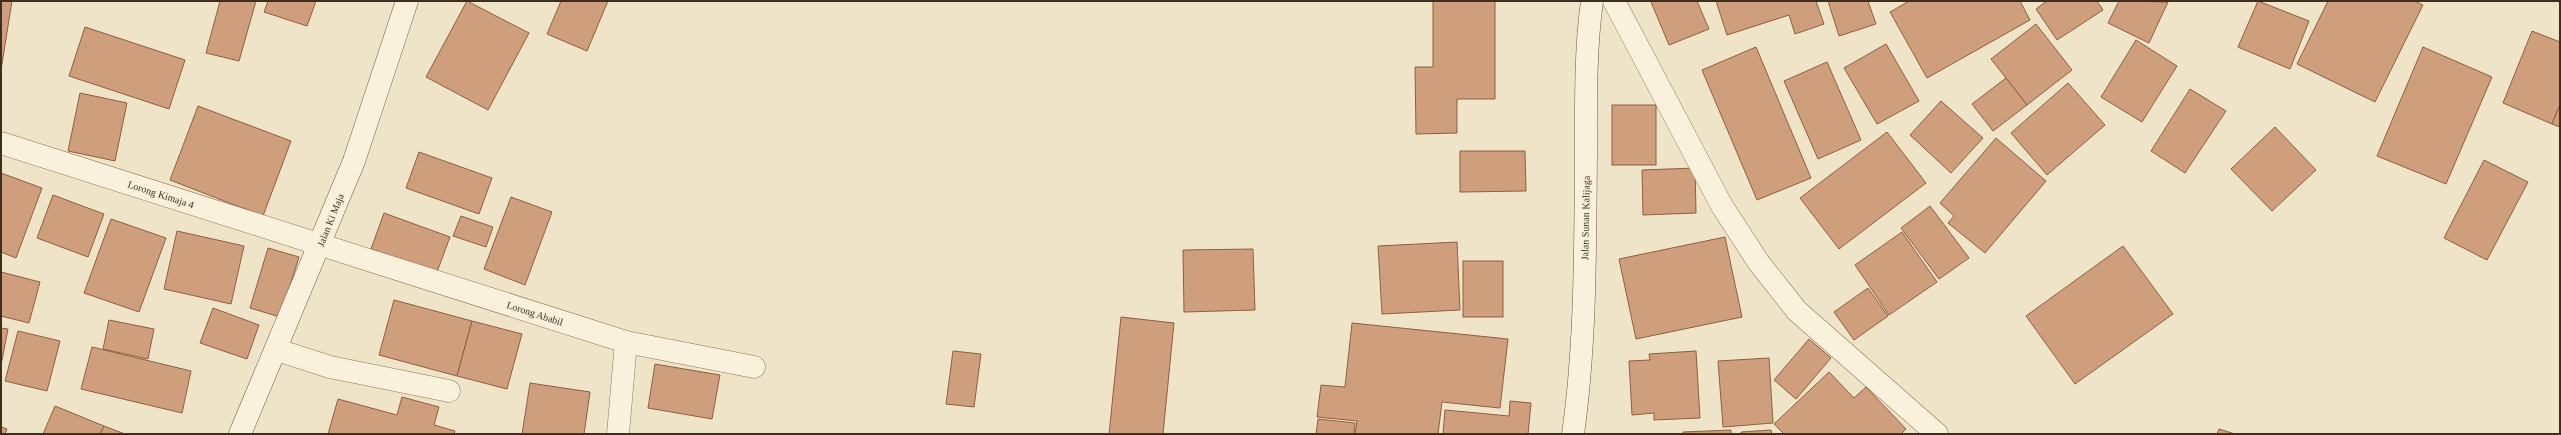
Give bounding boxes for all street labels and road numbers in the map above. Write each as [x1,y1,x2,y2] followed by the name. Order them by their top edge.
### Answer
[1579,175,1592,260] street label: Jalan Sunan Kalijaga
[126,179,195,210] street label: Lorong Kimaja 4
[315,192,346,248] street label: Jalan Ki Maja
[505,299,565,328] street label: Lorong Ababil

